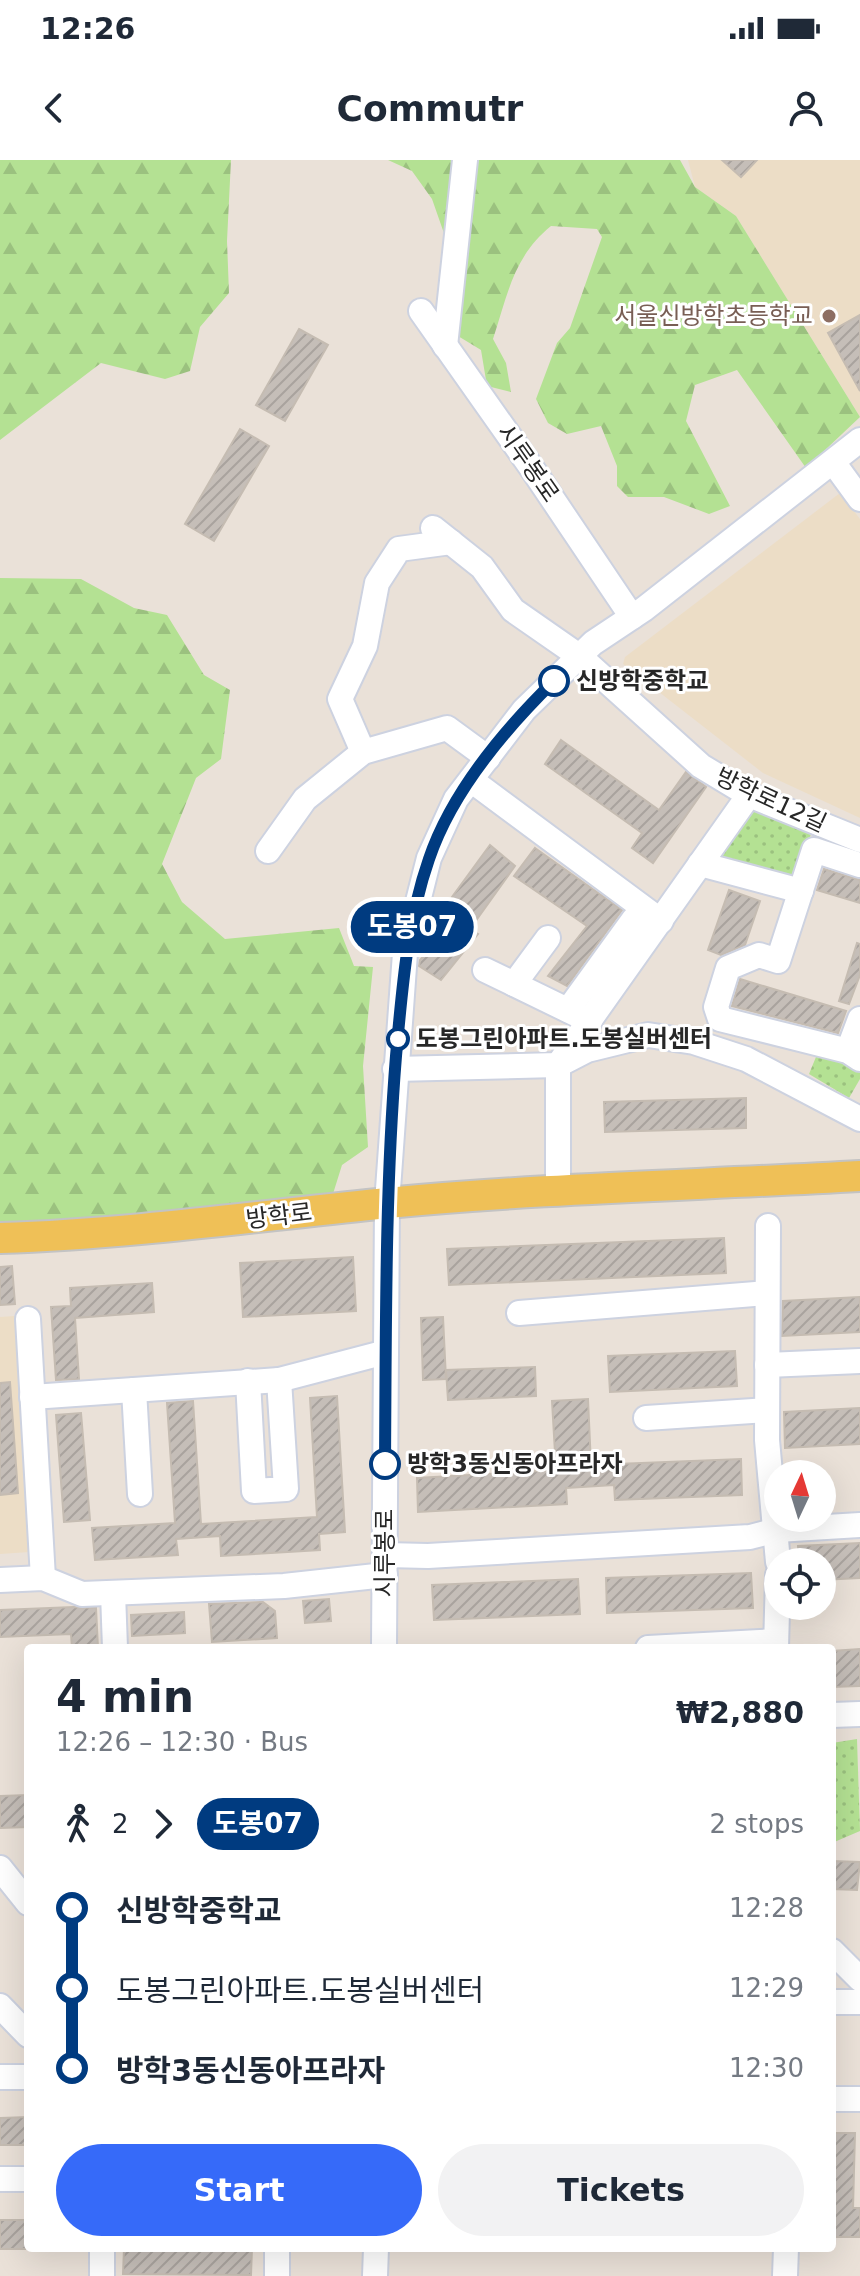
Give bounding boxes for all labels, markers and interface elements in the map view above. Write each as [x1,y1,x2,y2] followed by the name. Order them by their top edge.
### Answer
[40,11,136,46] text: 12:26
[32,86,76,130] icon: back
[784,86,828,130] icon: person
[337,88,523,129] text: Commutr
[614,302,813,330] place label: 서울신방학초등학교
[820,307,838,325] marker: 서울신방학초등학교
[491,419,565,507] street label: 시루봉로
[539,666,569,696] marker: 신방학중학교
[576,667,708,695] place label: 신방학중학교
[711,762,831,838] street label: 방학로12길
[356,901,468,953] line badge: 도봉07
[367,910,457,943] text: 도봉07
[416,1025,712,1053] place label: 도봉그린아파트.도봉실버센터
[387,1028,409,1050] marker: 도봉그린아파트.도봉실버센터
[244,1198,314,1234] street label: 방학로
[370,1449,400,1479] marker: 방학3동신동아프라자
[407,1450,622,1478] place label: 방학3동신동아프라자
[764,1460,836,1532] north arrow
[764,1460,836,1620] map controls
[371,1509,399,1597] street label: 시루봉로
[764,1548,836,1620] button: locate
[56,1671,194,1722] text: 4 min
[676,1695,804,1730] text: ₩2,880
[56,1727,308,1757] text: 12:26 – 12:30 · Bus
[56,1802,100,1846] icon: walk
[141,1802,185,1846] icon: forward
[213,1807,303,1840] text: 도봉07
[112,1809,129,1839] text: 2
[709,1809,804,1839] text: 2 stops
[116,1893,282,1928] text: 신방학중학교
[729,1893,804,1923] text: 12:28
[116,1973,484,2008] text: 도봉그린아파트.도봉실버센터
[729,1973,804,2003] text: 12:29
[116,2053,385,2088] text: 방학3동신동아프라자
[729,2053,804,2083] text: 12:30
[56,2144,422,2236] button: Start
[438,2144,804,2236] button: Tickets

